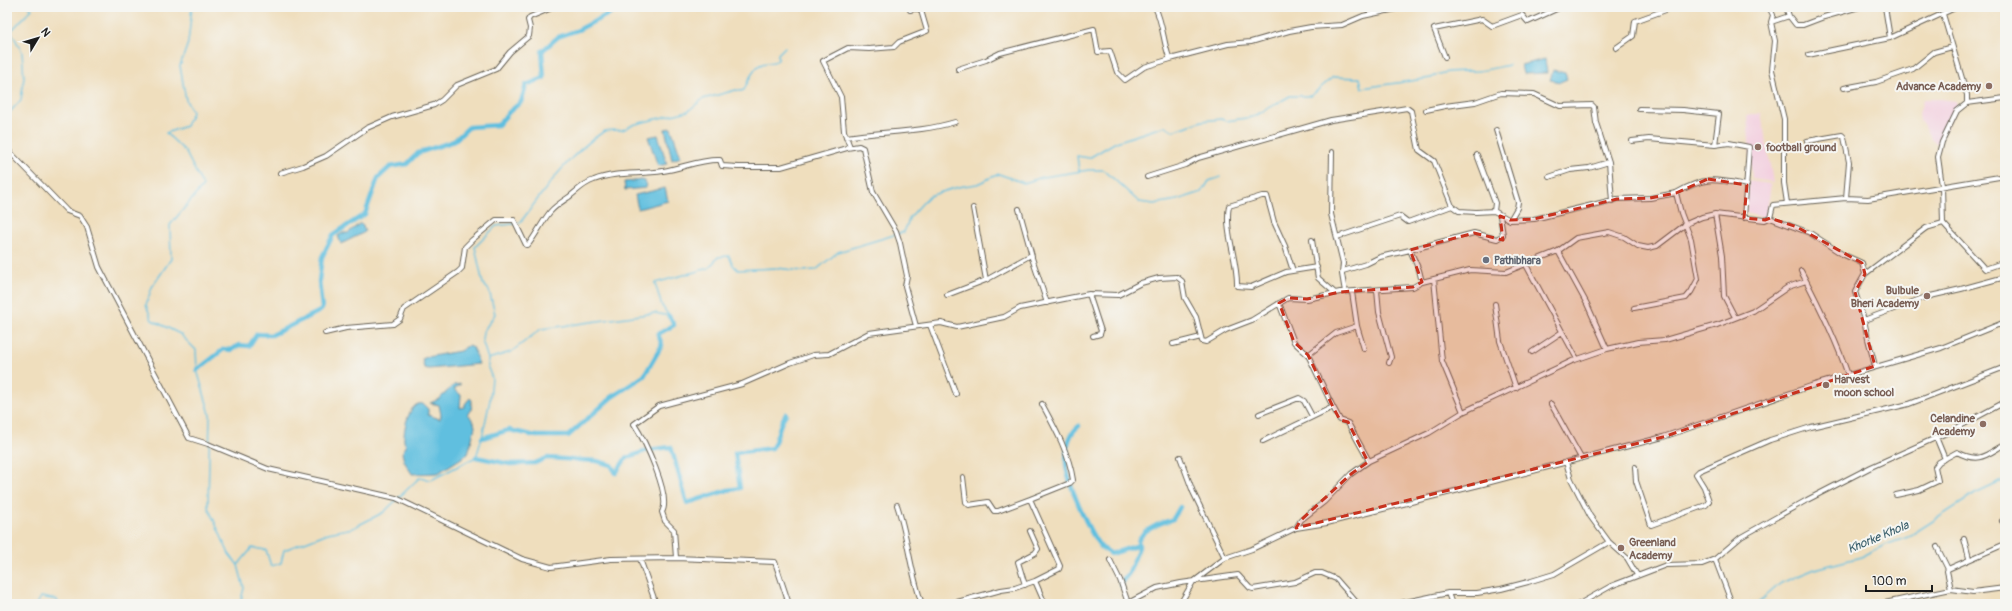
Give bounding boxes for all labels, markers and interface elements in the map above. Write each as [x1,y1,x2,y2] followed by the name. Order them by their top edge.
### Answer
[18,18,58,58] north arrow
[38,25,53,40] text: N
[1896,80,1981,93] place label: Advance Academy
[1984,81,1994,91] marker: Advance Academy
[1766,141,1837,154] place label: football ground
[1753,142,1763,152] marker: football ground
[1494,254,1541,267] place label: Pathibhara
[1481,255,1491,265] marker: Pathibhara
[1851,284,1920,310] place label: Bulbule Bheri Academy
[1922,291,1932,301] marker: Bulbule Bheri Academy
[1834,373,1895,399] place label: Harvest moon school
[1821,380,1831,390] marker: Harvest moon school
[1930,412,1976,438] place label: Celandine Academy
[1978,419,1988,429] marker: Celandine Academy
[1845,517,1912,557] water label: Khorke Khola
[1629,536,1676,562] place label: Greenland Academy
[1616,543,1626,553] marker: Greenland Academy
[1866,567,1932,593] scale bar
[1872,574,1907,589] text: 100 m

